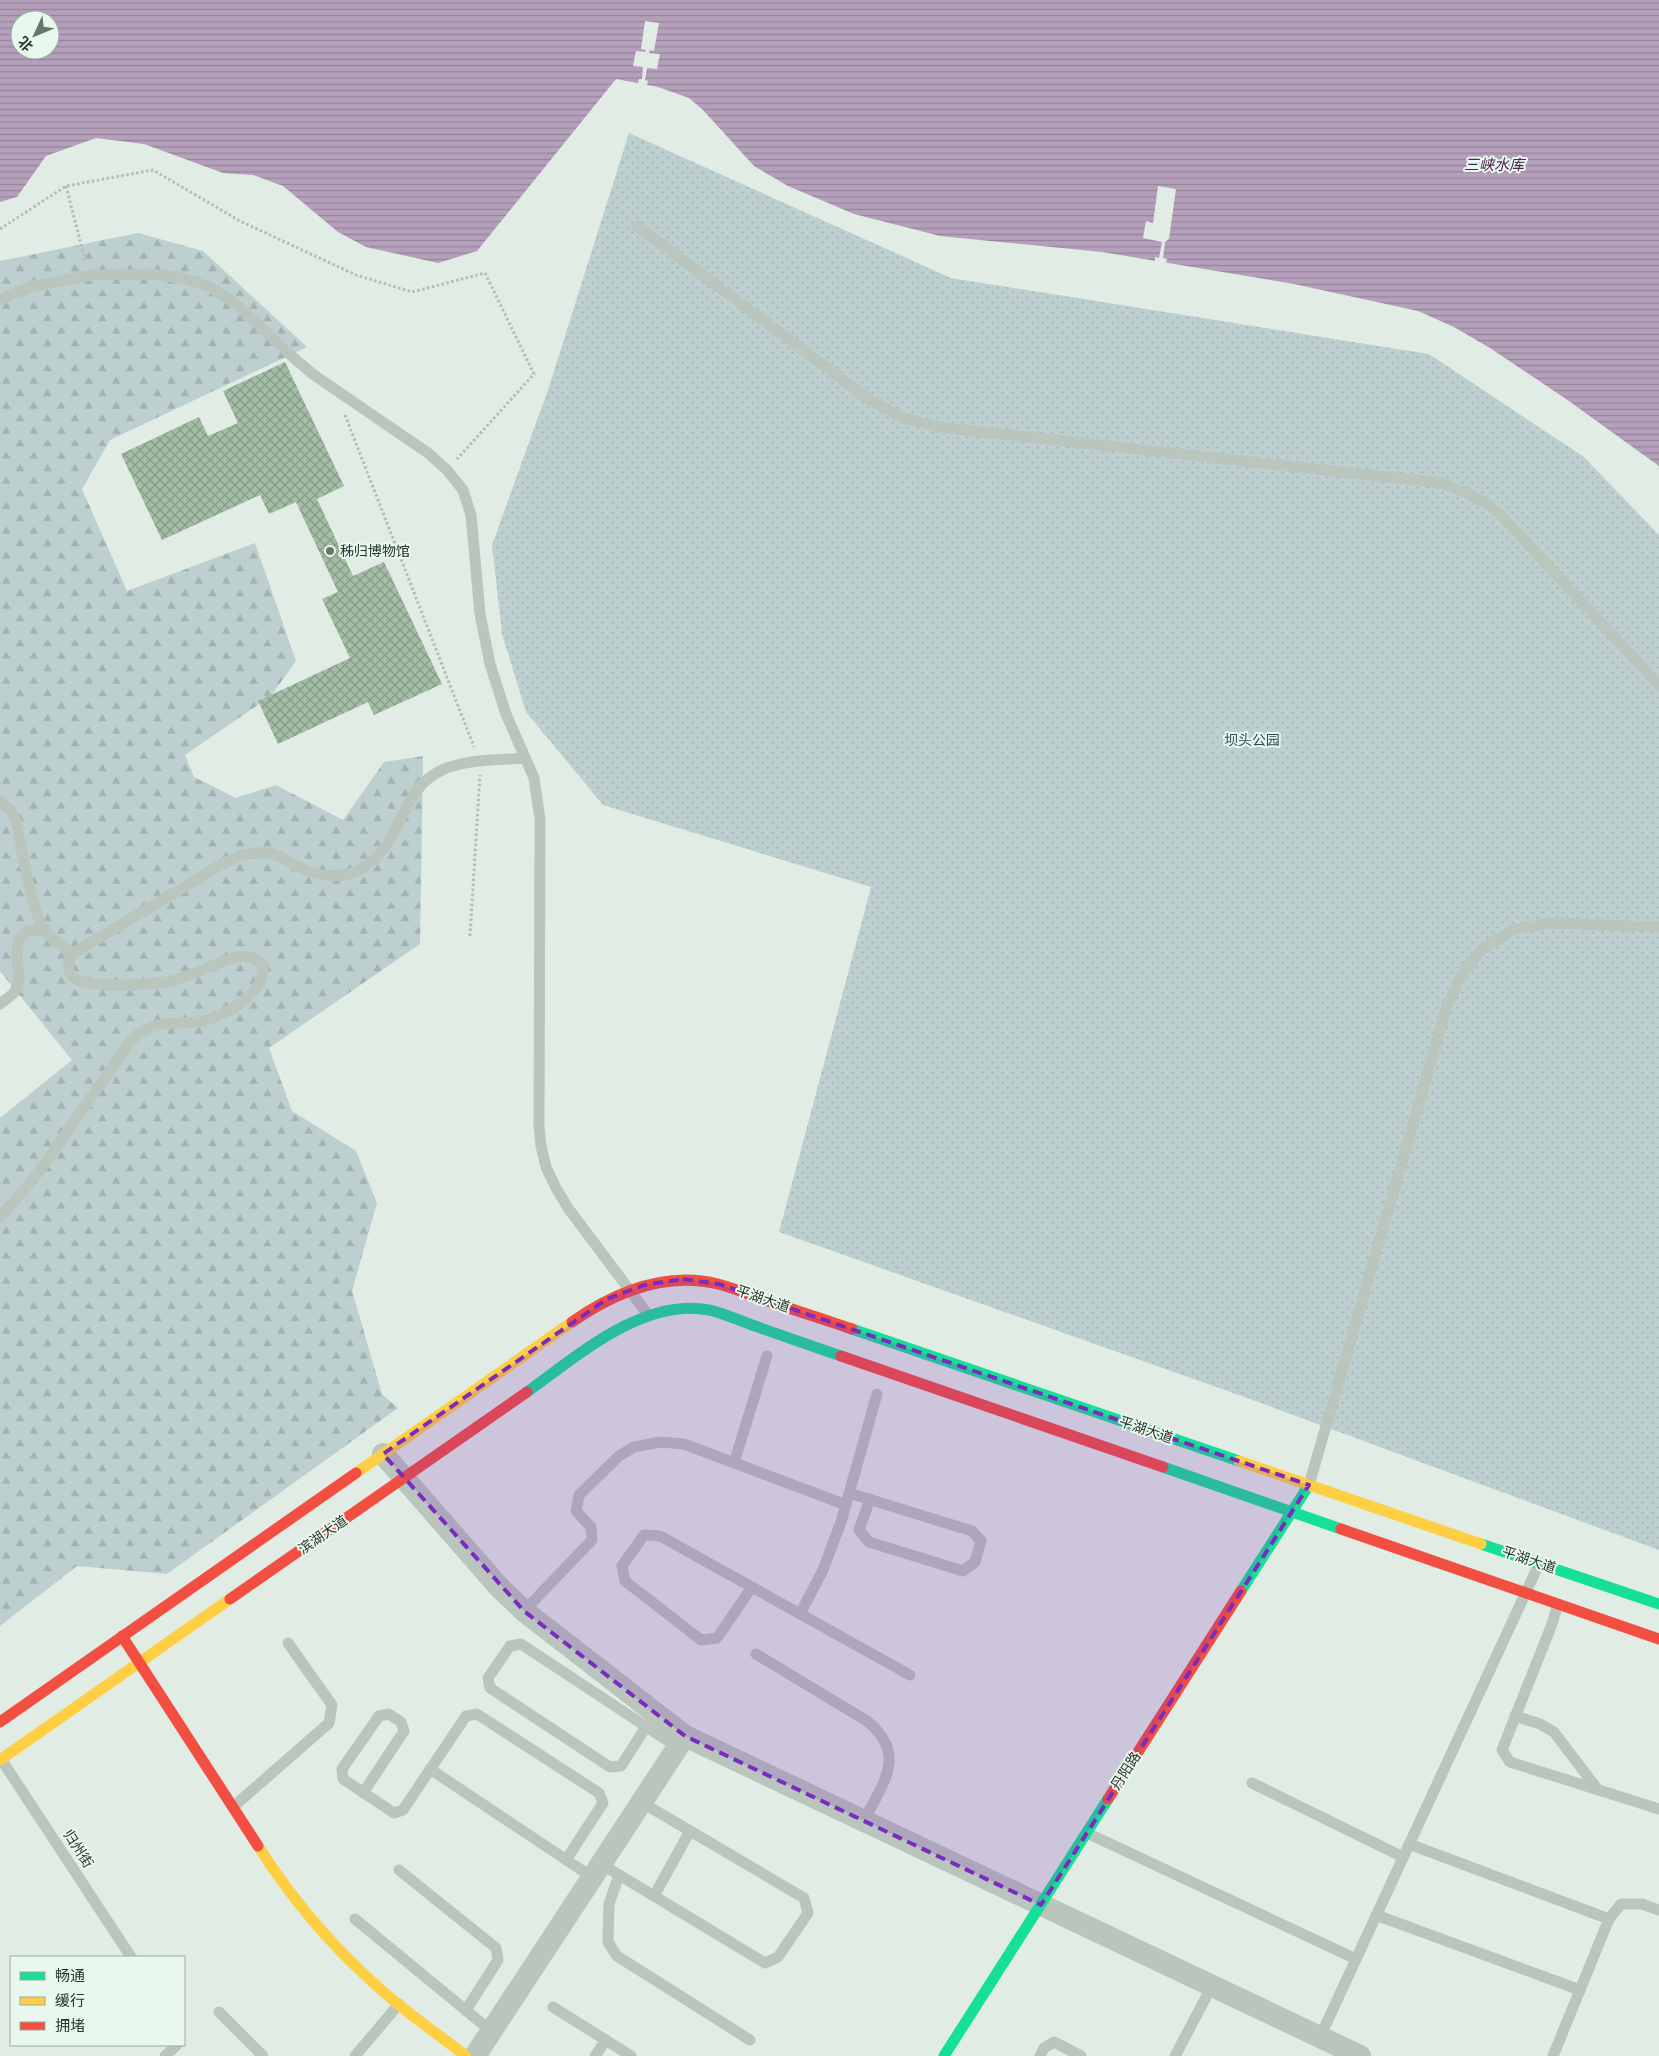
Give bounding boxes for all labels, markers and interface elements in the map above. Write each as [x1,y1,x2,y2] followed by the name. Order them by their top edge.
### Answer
[10,10,60,60] north arrow
[15,33,37,55] text: 北
[1464,156,1527,174] water label: 三峡水库
[340,543,410,560] place label: 秭归博物馆
[324,545,336,557] marker: 秭归博物馆
[1224,732,1280,749] park label: 坝头公园
[734,1282,792,1316] street label: 平湖大道
[1117,1413,1175,1447] street label: 平湖大道
[295,1512,351,1558] street label: 滨湖大道
[1500,1543,1558,1577] street label: 平湖大道
[1107,1749,1145,1793] street label: 丹阳路
[59,1827,97,1871] street label: 归州街
[10,1956,185,2046] legend
[55,1967,85,1985] text: 畅通
[55,1992,85,2010] text: 缓行
[55,2017,85,2035] text: 拥堵

